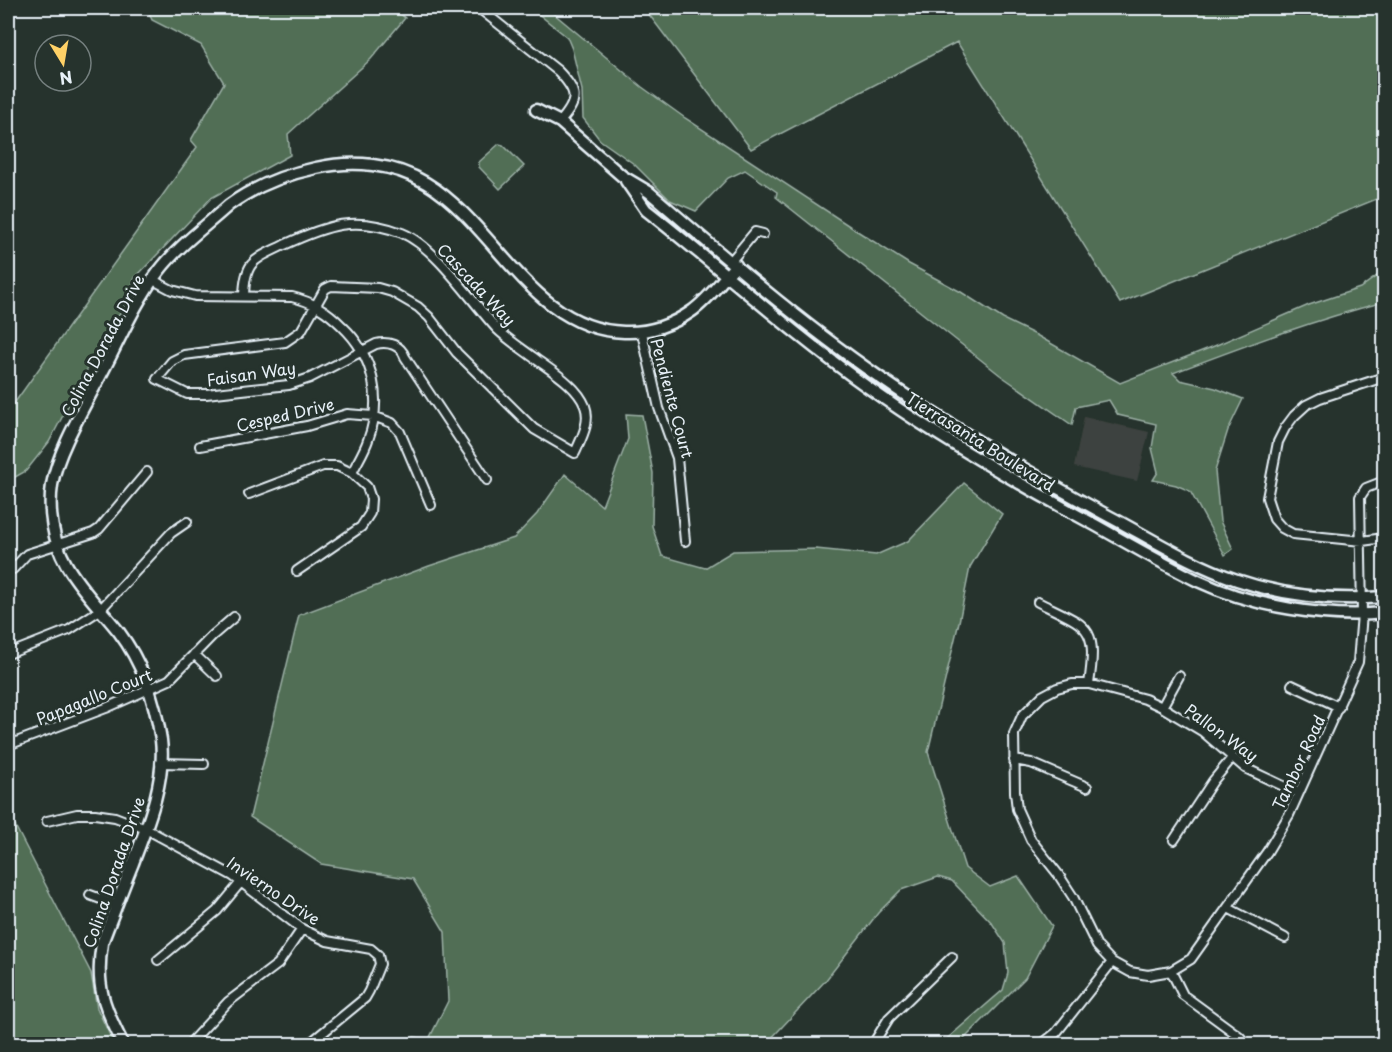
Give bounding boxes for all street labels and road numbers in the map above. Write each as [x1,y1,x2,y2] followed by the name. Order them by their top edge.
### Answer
[432,237,522,331] street label: Cascada Way
[54,269,150,421] street label: Colina Dorada Drive
[645,335,701,461] street label: Pendiente Court
[205,355,297,391] street label: Faisan Way
[902,385,1060,497] street label: Tierrasanta Boulevard
[234,391,336,437] street label: Cesped Drive
[32,662,156,730] street label: Papagallo Court
[1180,697,1264,767] street label: Pallon Way
[1266,711,1330,813] street label: Tambor Road
[76,793,150,951] street label: Colina Dorada Drive
[223,850,325,930] street label: Invierno Drive

